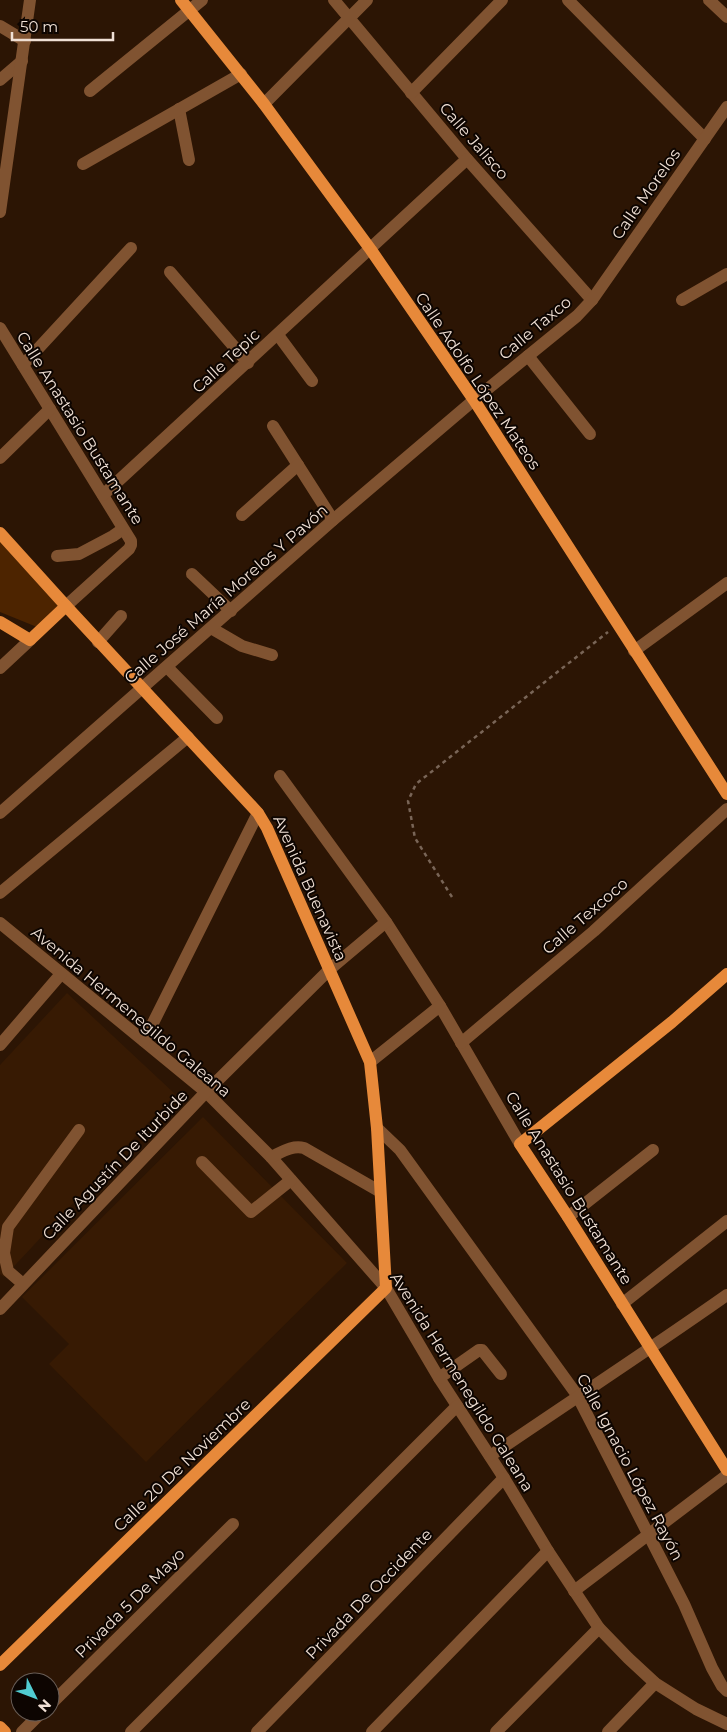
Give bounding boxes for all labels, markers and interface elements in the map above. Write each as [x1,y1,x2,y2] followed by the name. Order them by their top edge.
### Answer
[12,10,114,42] scale bar
[20,17,58,36] text: 50 m
[435,99,513,183] street label: Calle Jalisco
[608,145,684,243] street label: Calle Morelos
[411,289,545,473] street label: Calle Adolfo López Mateos
[495,292,575,364] street label: Calle Taxco
[188,325,264,397] street label: Calle Tepic
[13,328,147,528] street label: Calle Anastasio Bustamante
[120,500,332,688] street label: Calle José María Morelos Y Pavón
[269,812,351,964] street label: Avenida Buenavista
[538,874,632,958] street label: Calle Texcoco
[27,923,235,1101] street label: Avenida Hermenegildo Galeana
[38,1086,192,1244] street label: Calle Agustín De Iturbide
[502,1088,636,1288] street label: Calle Anastasio Bustamante
[386,1269,538,1495] street label: Avenida Hermenegildo Galeana
[573,1370,687,1564] street label: Calle Ignacio López Rayón
[110,1395,254,1535] street label: Calle 20 De Noviembre
[302,1525,436,1663] street label: Privada De Occidente
[71,1544,189,1662] street label: Privada 5 De Mayo
[10,1672,60,1722] north arrow
[34,1695,55,1716] text: N

